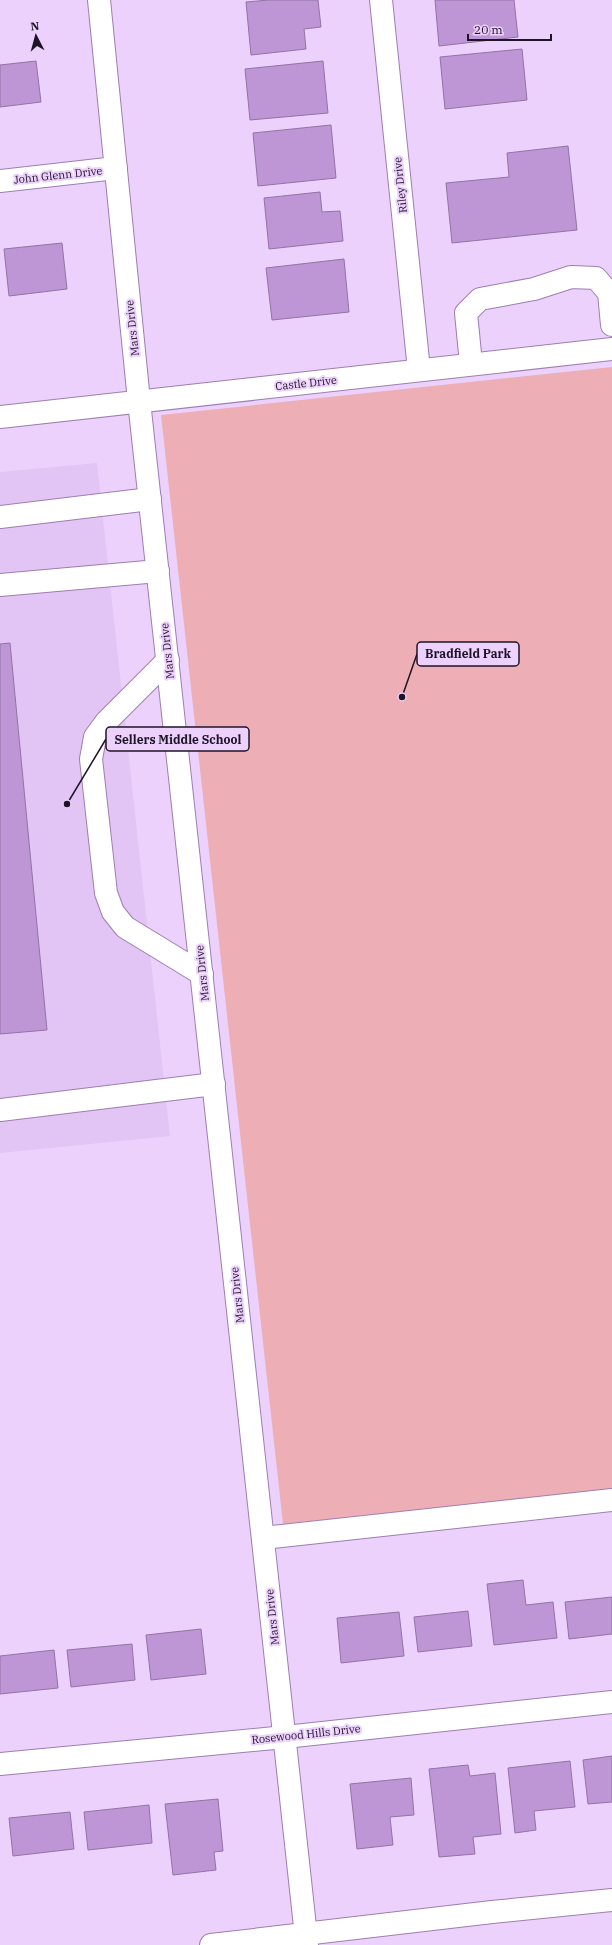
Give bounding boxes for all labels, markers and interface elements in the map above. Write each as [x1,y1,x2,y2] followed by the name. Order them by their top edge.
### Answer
[16,16,56,56] north arrow
[468,16,551,42] scale bar
[30,19,40,33] text: N
[474,22,503,37] text: 20 m
[390,156,410,214] street label: Riley Drive
[13,163,103,187] street label: John Glenn Drive
[122,299,142,357] street label: Mars Drive
[275,373,338,393] street label: Castle Drive
[157,622,177,680] street label: Mars Drive
[417,642,519,666] callout: Bradfield Park
[425,646,512,661] text: Bradfield Park
[106,727,249,751] callout: Sellers Middle School
[115,732,242,747] text: Sellers Middle School
[192,944,212,1002] street label: Mars Drive
[227,1266,247,1324] street label: Mars Drive
[262,1588,282,1646] street label: Mars Drive
[251,1721,361,1747] street label: Rosewood Hills Drive

